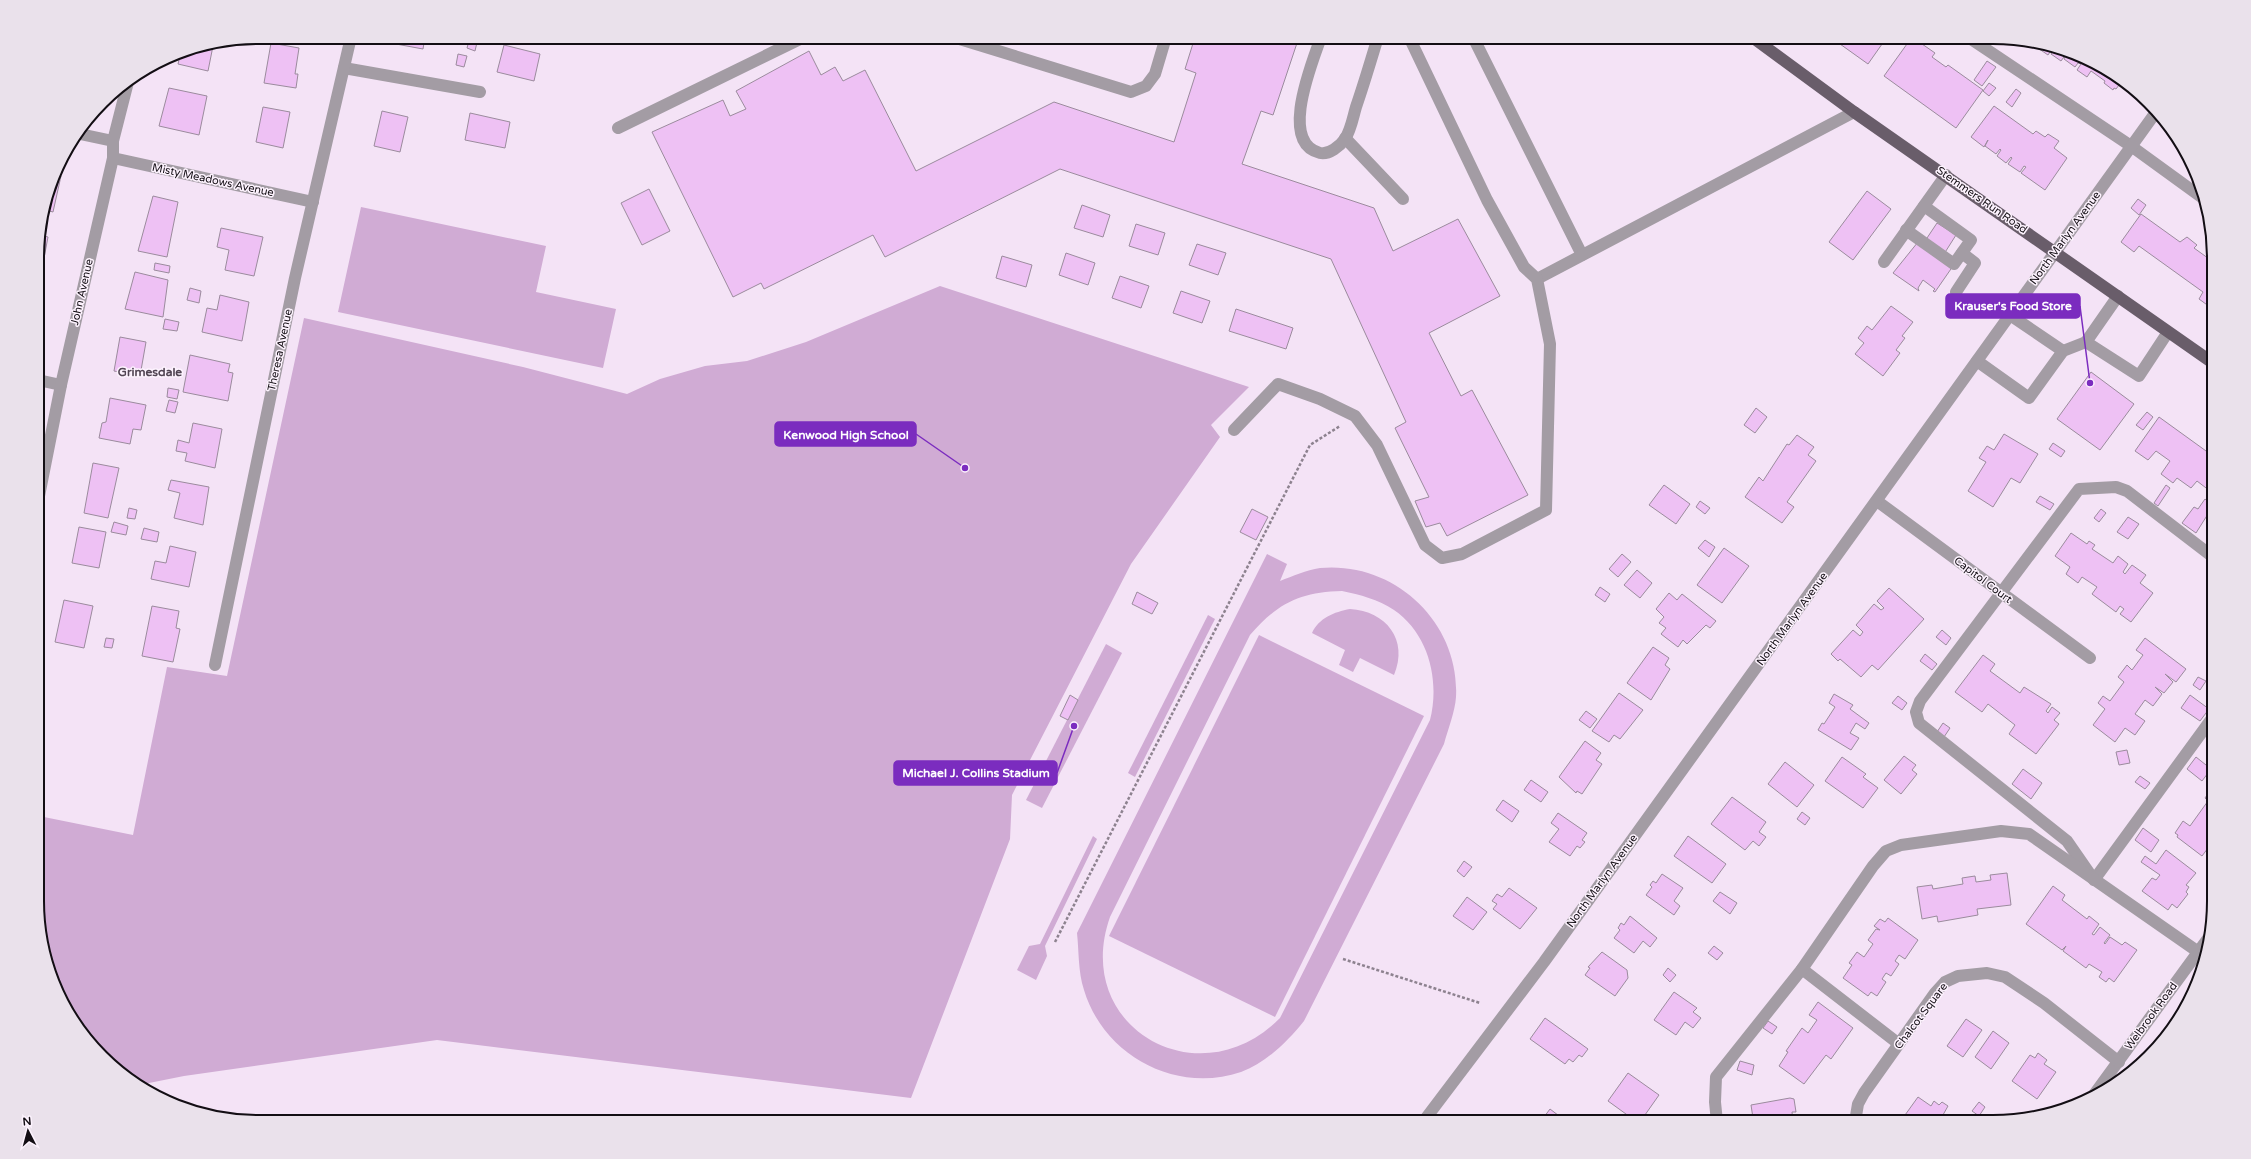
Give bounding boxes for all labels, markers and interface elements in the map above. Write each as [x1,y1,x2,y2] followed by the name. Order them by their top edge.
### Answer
[151,161,275,199] street label: Misty Meadows Avenue
[1934,164,2030,236] street label: Stemmers Run Road
[2027,189,2103,287] street label: North Marlyn Avenue
[68,258,96,326] street label: John Avenue
[1946,294,2080,318] callout: Krauser's Food Store
[1954,299,2072,313] text: Krauser's Food Store
[265,308,295,392] street label: Theresa Avenue
[118,365,182,379] district label: Grimesdale
[775,422,916,446] callout: Kenwood High School
[783,428,909,443] text: Kenwood High School
[1951,554,2015,606] street label: Capitol Court
[1754,570,1830,668] street label: North Marlyn Avenue
[894,761,1057,785] callout: Michael J. Collins Stadium
[902,766,1050,780] text: Michael J. Collins Stadium
[1564,832,1640,930] street label: North Marlyn Avenue
[1892,980,1950,1052] street label: Chalcot Square
[2122,980,2180,1052] street label: Welbrook Road
[8,1111,48,1151] north arrow
[22,1115,32,1128] text: N

